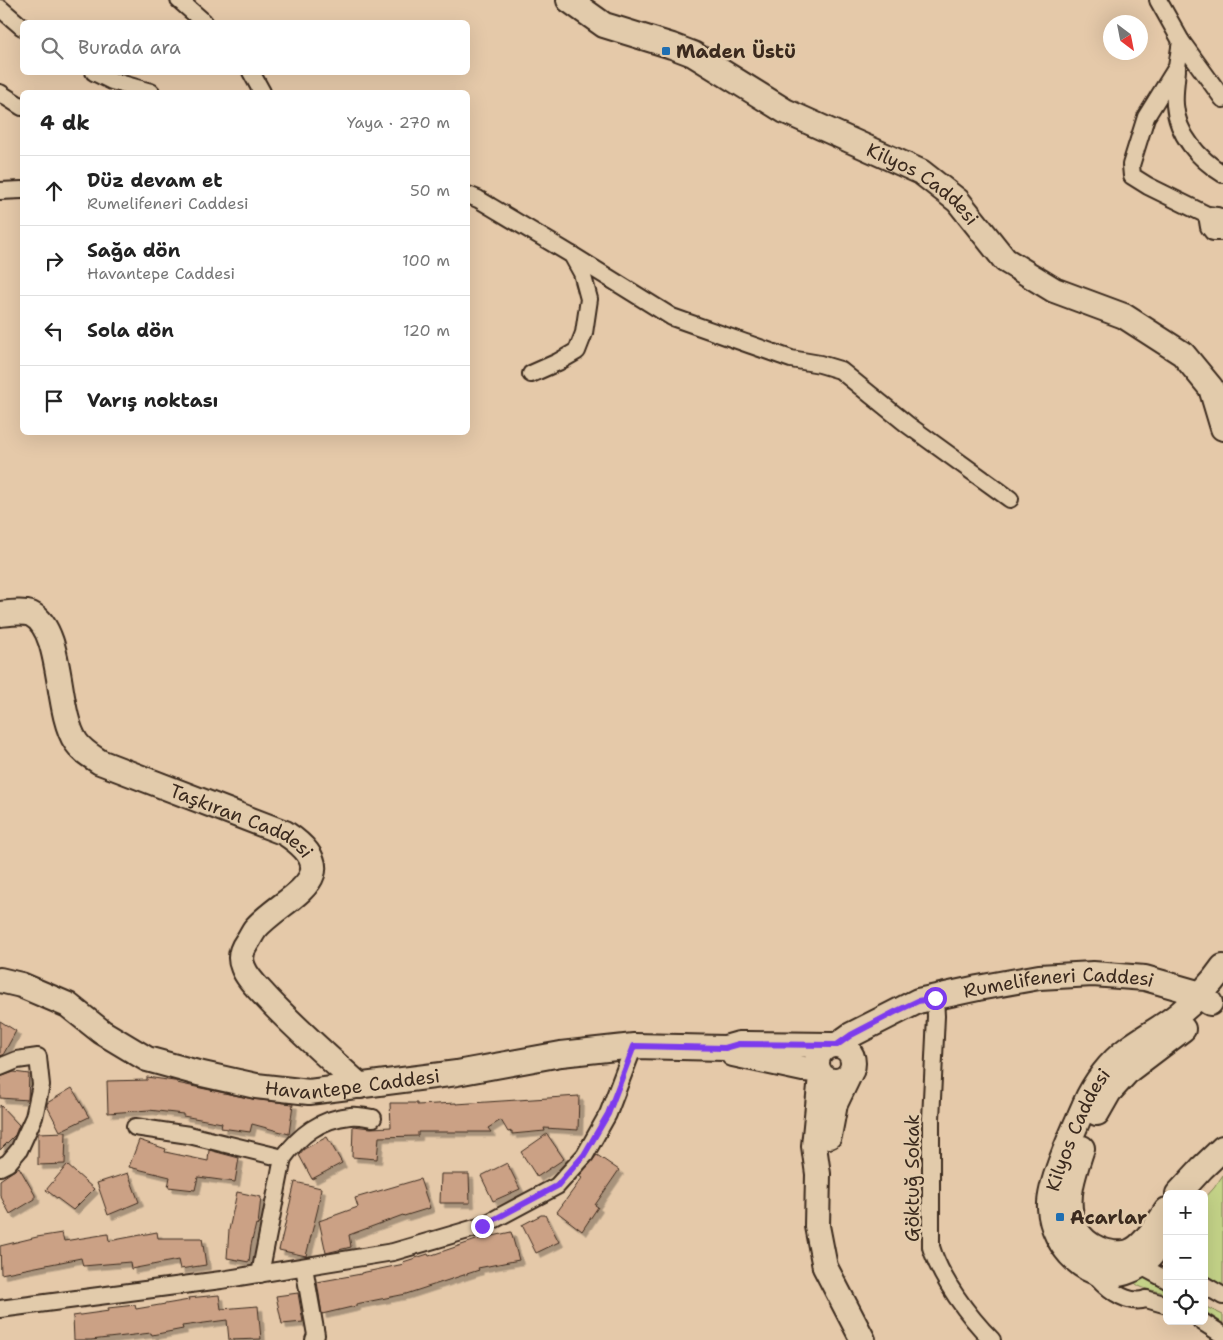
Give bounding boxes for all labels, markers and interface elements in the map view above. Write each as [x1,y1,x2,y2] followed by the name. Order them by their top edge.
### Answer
[1103,15,1148,60] north arrow
[20,20,470,75] search box
[38,34,66,62] icon: search
[78,35,181,60] text: Burada ara
[676,39,796,64] place label: Maden Üstü
[660,45,672,57] marker: Maden Üstü
[40,109,90,137] text: 4 dk
[347,112,450,133] text: Yaya · 270 m
[863,137,985,230] street label: Kilyos Caddesi
[87,168,223,193] text: Düz devam et
[40,177,68,205] icon: ahead
[410,180,450,201] text: 50 m
[87,193,249,214] text: Rumelifeneri Caddesi
[87,238,180,263] text: Sağa dön
[40,247,68,275] icon: right
[402,250,450,271] text: 100 m
[87,263,235,284] text: Havantepe Caddesi
[40,317,68,345] icon: left
[87,318,174,343] text: Sola dön
[403,320,450,341] text: 120 m
[40,387,68,415] icon: arrive
[87,388,218,413] text: Varış noktası
[166,777,320,863] street label: Taşkıran Caddesi
[961,961,1157,1003] street label: Rumelifeneri Caddesi
[924,987,947,1010] route start
[264,1063,441,1105] street label: Havantepe Caddesi
[1040,1063,1115,1194] street label: Kilyos Caddesi
[900,1114,925,1242] street label: Göktuğ Sokak
[1163,1190,1208,1325] map controls
[1163,1190,1208,1235] button: +
[1070,1205,1147,1230] place label: Acarlar
[1054,1211,1066,1223] marker: Acarlar
[471,1215,494,1238] route end
[1163,1235,1208,1280] button: −
[1163,1280,1208,1325] button: locate

